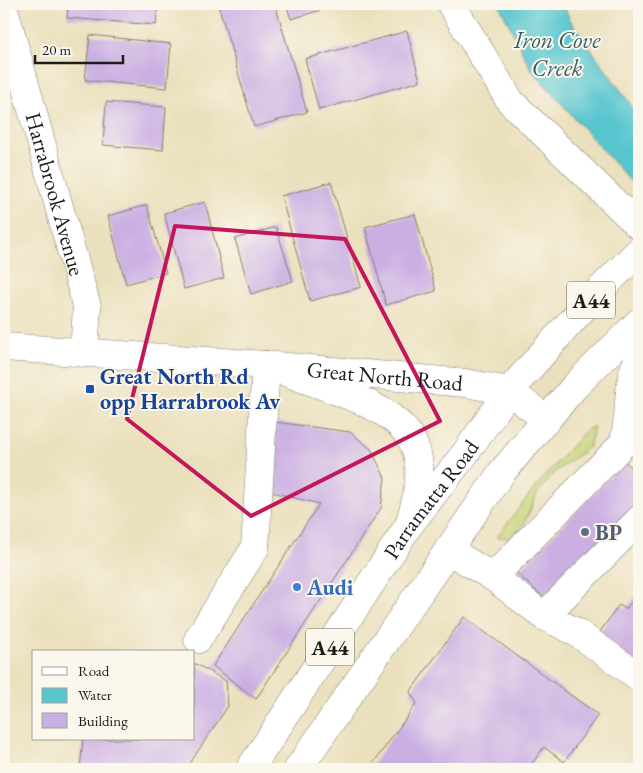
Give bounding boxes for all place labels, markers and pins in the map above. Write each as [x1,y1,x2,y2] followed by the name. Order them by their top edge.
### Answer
[100,362,281,416] place label: Great North Rd opp Harrabrook Av
[84,383,96,395] marker: Great North Rd opp Harrabrook Av
[595,518,622,547] place label: BP
[579,526,591,538] marker: BP
[306,573,354,602] place label: Audi
[291,581,303,593] marker: Audi

